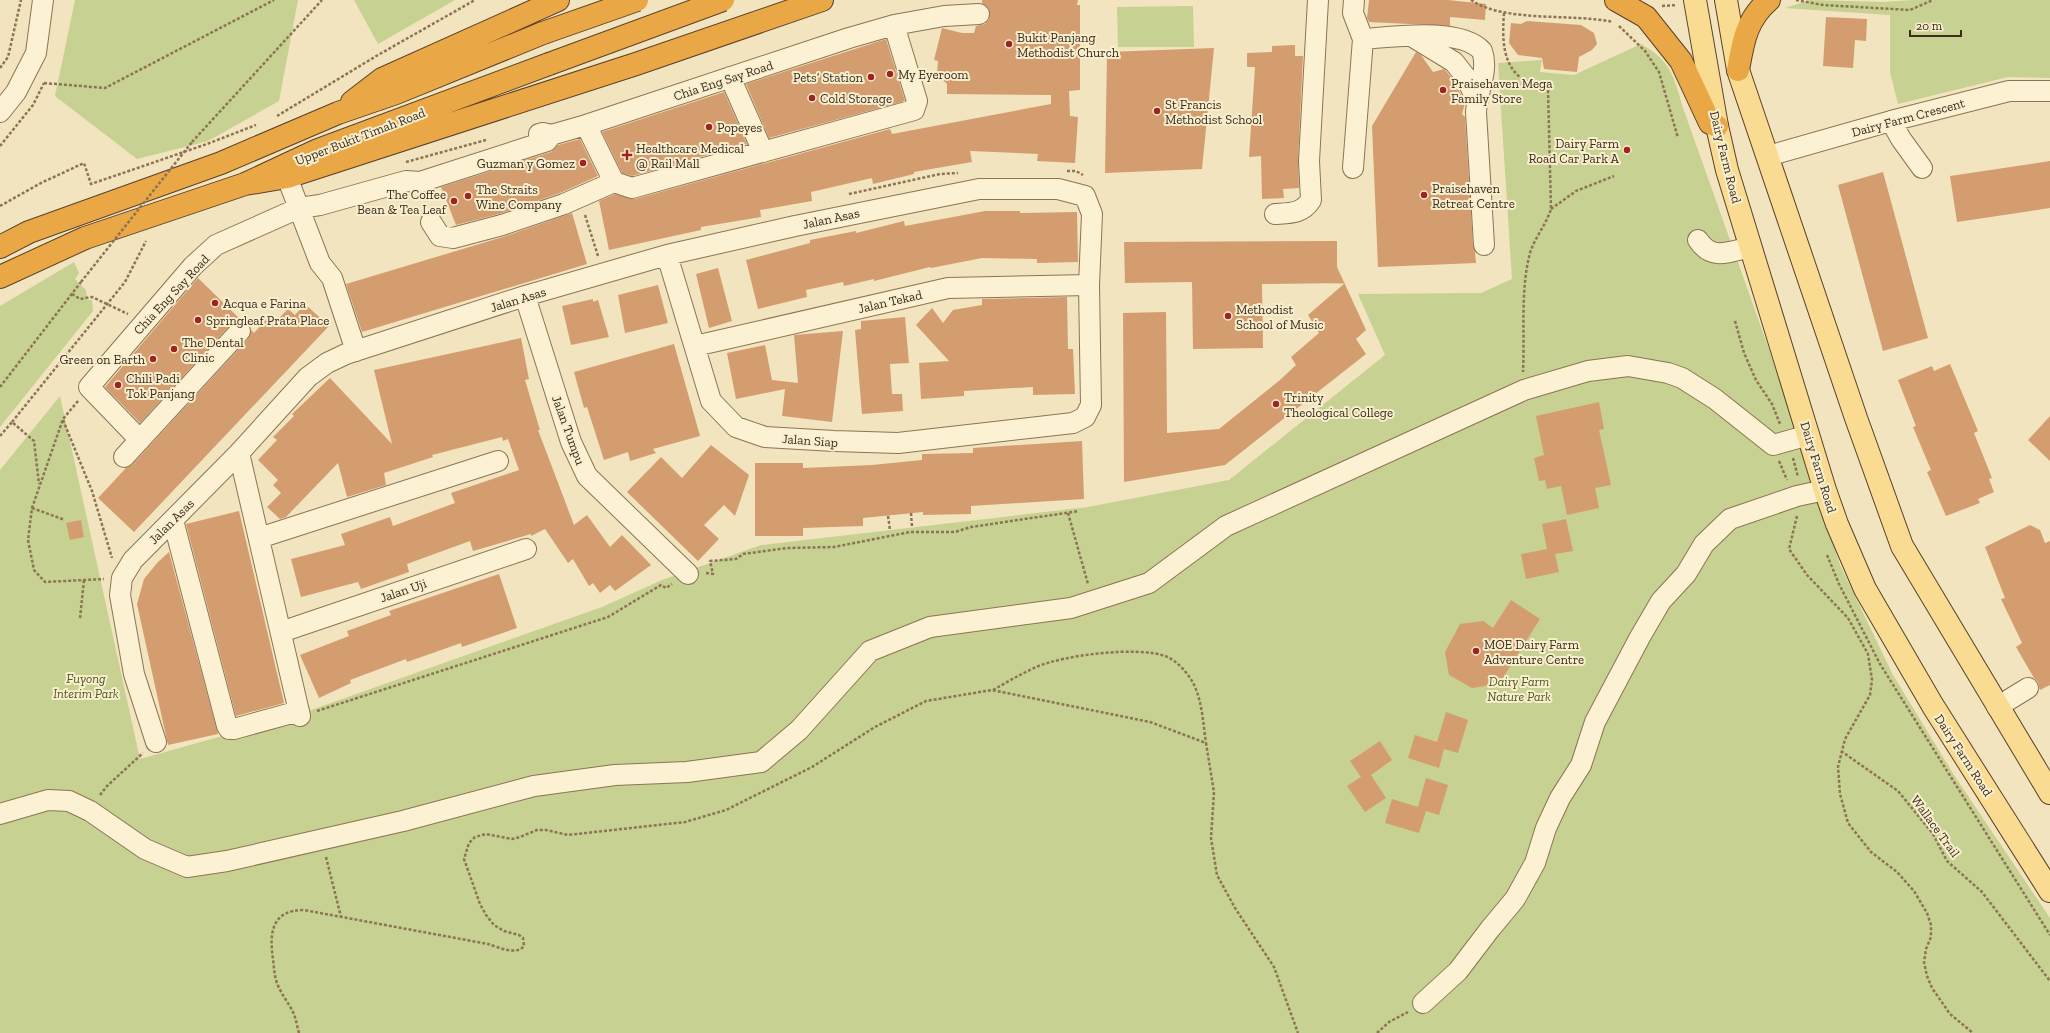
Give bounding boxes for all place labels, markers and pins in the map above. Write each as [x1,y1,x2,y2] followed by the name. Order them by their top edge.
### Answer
[1017,30,1120,60] place label: Bukit Panjang Methodist Church
[1004,39,1014,49] marker: Bukit Panjang Methodist Church
[898,67,969,82] place label: My Eyeroom
[885,69,895,79] marker: My Eyeroom
[793,70,864,85] place label: Pets’ Station
[866,72,876,82] marker: Pets’ Station
[1451,76,1553,106] place label: Praisehaven Mega Family Store
[1438,85,1448,95] marker: Praisehaven Mega Family Store
[820,91,892,106] place label: Cold Storage
[807,93,817,103] marker: Cold Storage
[1165,97,1263,127] place label: St Francis Methodist School
[1152,106,1162,116] marker: St Francis Methodist School
[717,120,762,135] place label: Popeyes
[704,122,714,132] marker: Popeyes
[1528,136,1620,166] place label: Dairy Farm Road Car Park A
[636,141,745,171] place label: Healthcare Medical @ Rail Mall
[1622,145,1632,155] marker: Dairy Farm Road Car Park A
[621,149,633,161] marker: Healthcare Medical @ Rail Mall
[477,156,575,171] place label: Guzman y Gomez
[578,158,588,168] marker: Guzman y Gomez
[1432,181,1515,211] place label: Praisehaven Retreat Centre
[476,182,562,212] place label: The Straits Wine Company
[357,187,447,217] place label: The Coffee Bean & Tea Leaf
[1419,190,1429,200] marker: Praisehaven Retreat Centre
[463,191,473,201] marker: The Straits Wine Company
[449,196,459,206] marker: The Coffee Bean & Tea Leaf
[223,296,307,311] place label: Acqua e Farina
[210,298,220,308] marker: Acqua e Farina
[1236,302,1324,332] place label: Methodist School of Music
[1223,311,1233,321] marker: Methodist School of Music
[206,313,329,328] place label: Springleaf Prata Place
[193,315,203,325] marker: Springleaf Prata Place
[182,335,244,365] place label: The Dental Clinic
[169,344,179,354] marker: The Dental Clinic
[59,352,146,367] place label: Green on Earth
[148,354,158,364] marker: Green on Earth
[126,371,195,402] place label: Chili Padi Tok Panjang
[113,380,123,390] marker: Chili Padi Tok Panjang
[1284,390,1393,420] place label: Trinity Theological College
[1271,399,1281,409] marker: Trinity Theological College
[1484,637,1584,667] place label: MOE Dairy Farm Adventure Centre
[1471,646,1481,656] marker: MOE Dairy Farm Adventure Centre

